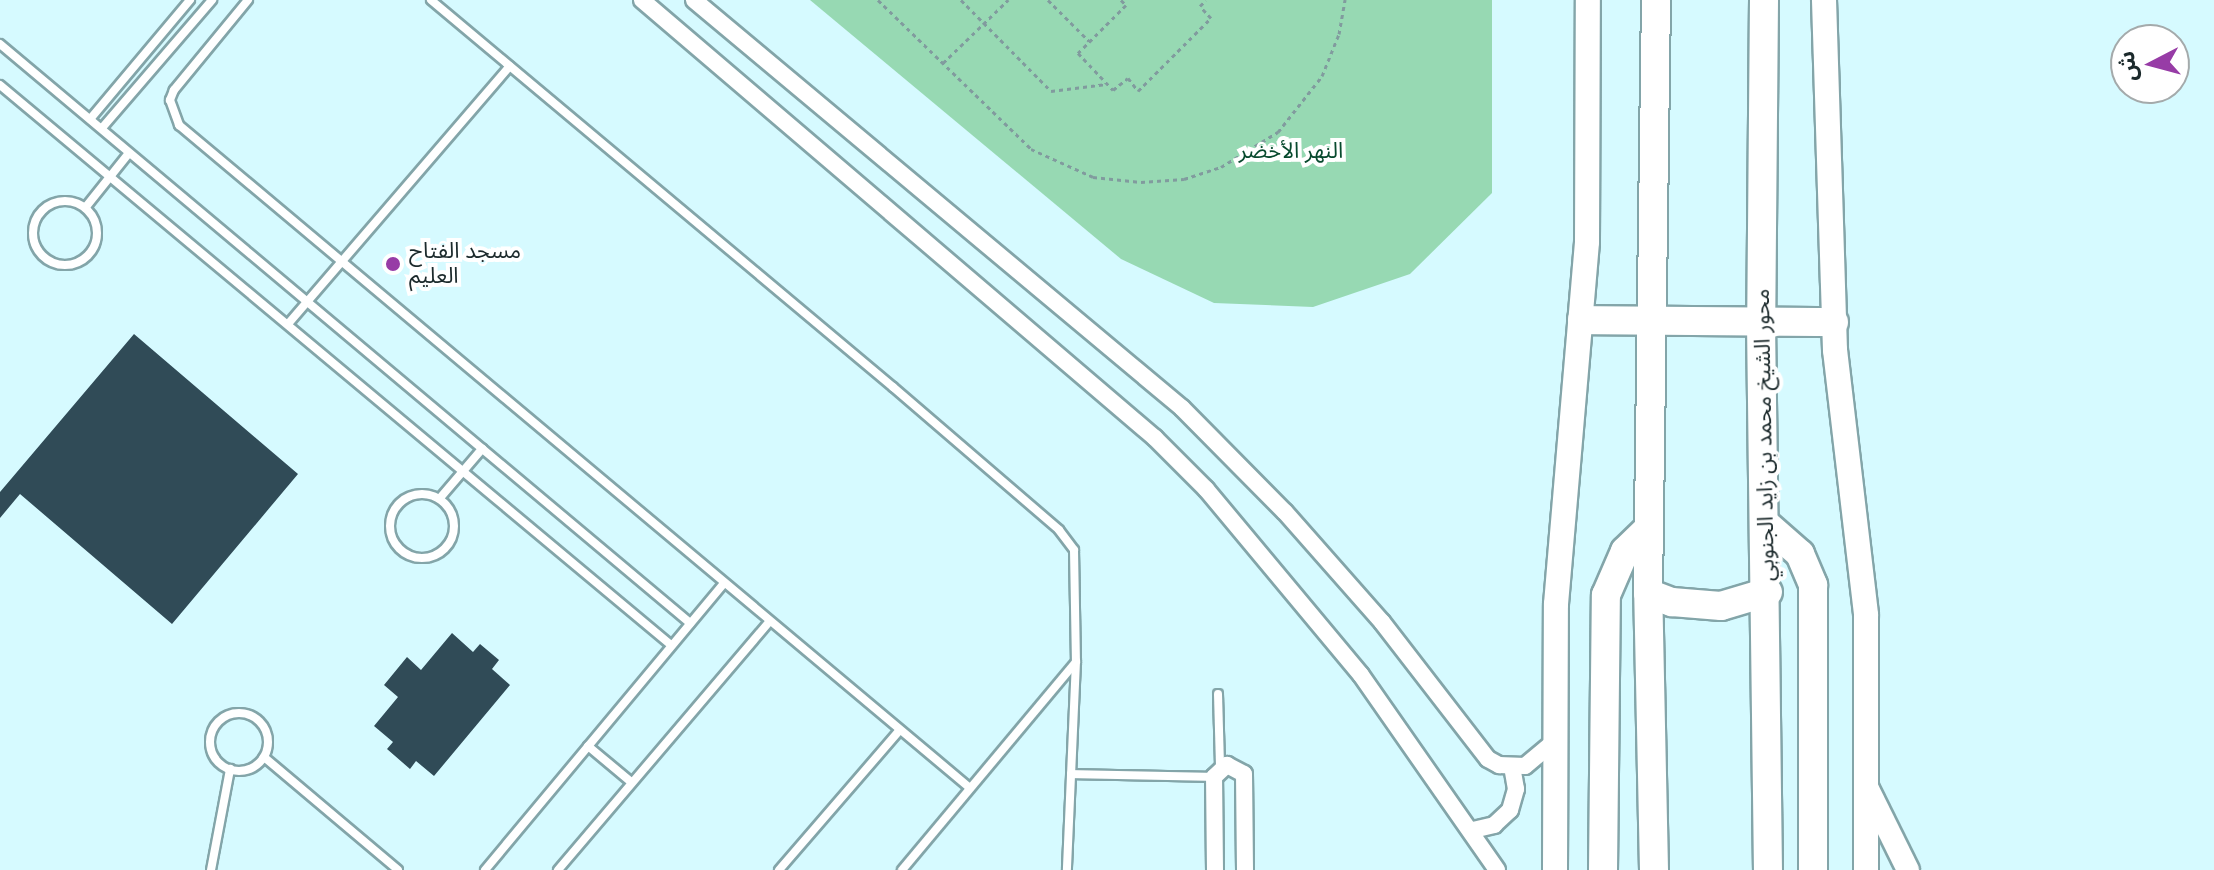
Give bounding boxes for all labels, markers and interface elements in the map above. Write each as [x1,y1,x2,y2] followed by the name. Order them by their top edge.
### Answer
[2110,24,2190,104] north arrow
[2112,50,2145,83] text: ش
[1239,139,1343,165] park label: النهر الأخضر
[409,238,521,290] place label: مسجد الفتاح العليم
[384,255,402,273] marker: مسجد الفتاح العليم
[1749,289,1781,581] street label: محور الشيخ محمد بن زايد الجنوبي

